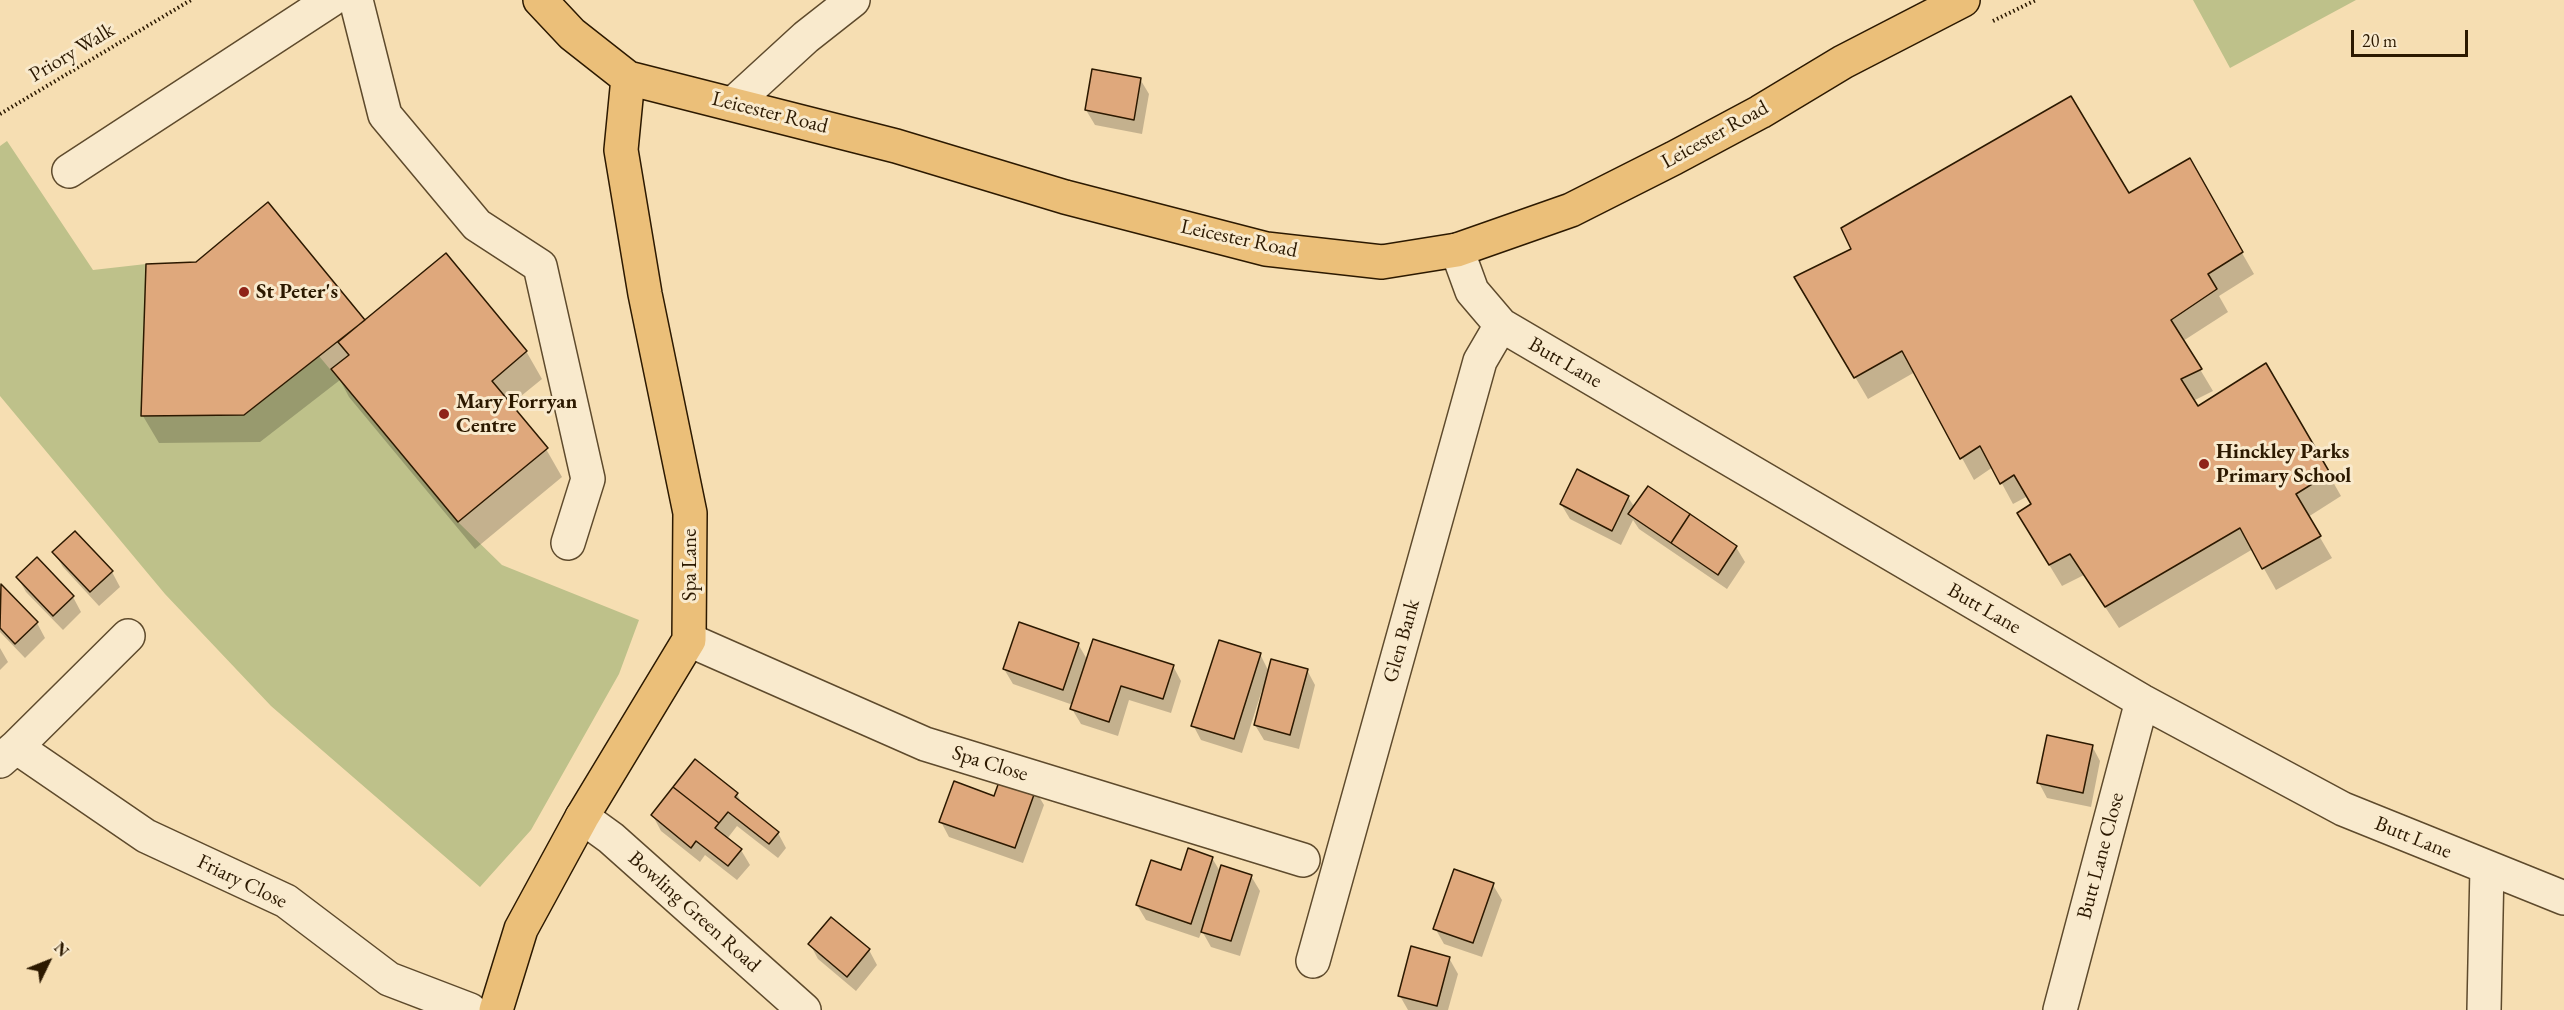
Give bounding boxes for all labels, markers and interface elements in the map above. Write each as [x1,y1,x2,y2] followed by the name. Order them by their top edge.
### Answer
[25,18,119,88] street label: Priory Walk
[2354,18,2471,56] scale bar
[2362,29,2397,52] text: 20 m
[709,86,831,140] street label: Leicester Road
[1657,95,1773,175] street label: Leicester Road
[1178,214,1300,264] street label: Leicester Road
[256,279,338,305] place label: St Peter's
[237,285,251,299] marker: St Peter's
[1524,332,1606,394] street label: Butt Lane
[456,389,577,439] place label: Mary Forryan Centre
[437,407,451,421] marker: Mary Forryan Centre
[2216,439,2351,489] place label: Hinckley Parks Primary School
[2197,457,2211,471] marker: Hinckley Parks Primary School
[677,529,703,601] street label: Spa Lane
[1943,578,2025,640] street label: Butt Lane
[1378,596,1426,686] street label: Glen Bank
[949,741,1031,787] street label: Spa Close
[2072,790,2130,922] street label: Butt Lane Close
[2371,811,2455,865] street label: Butt Lane
[623,846,765,978] street label: Bowling Green Road
[193,849,291,915] street label: Friary Close
[18,932,78,992] north arrow
[49,937,74,961] text: N

